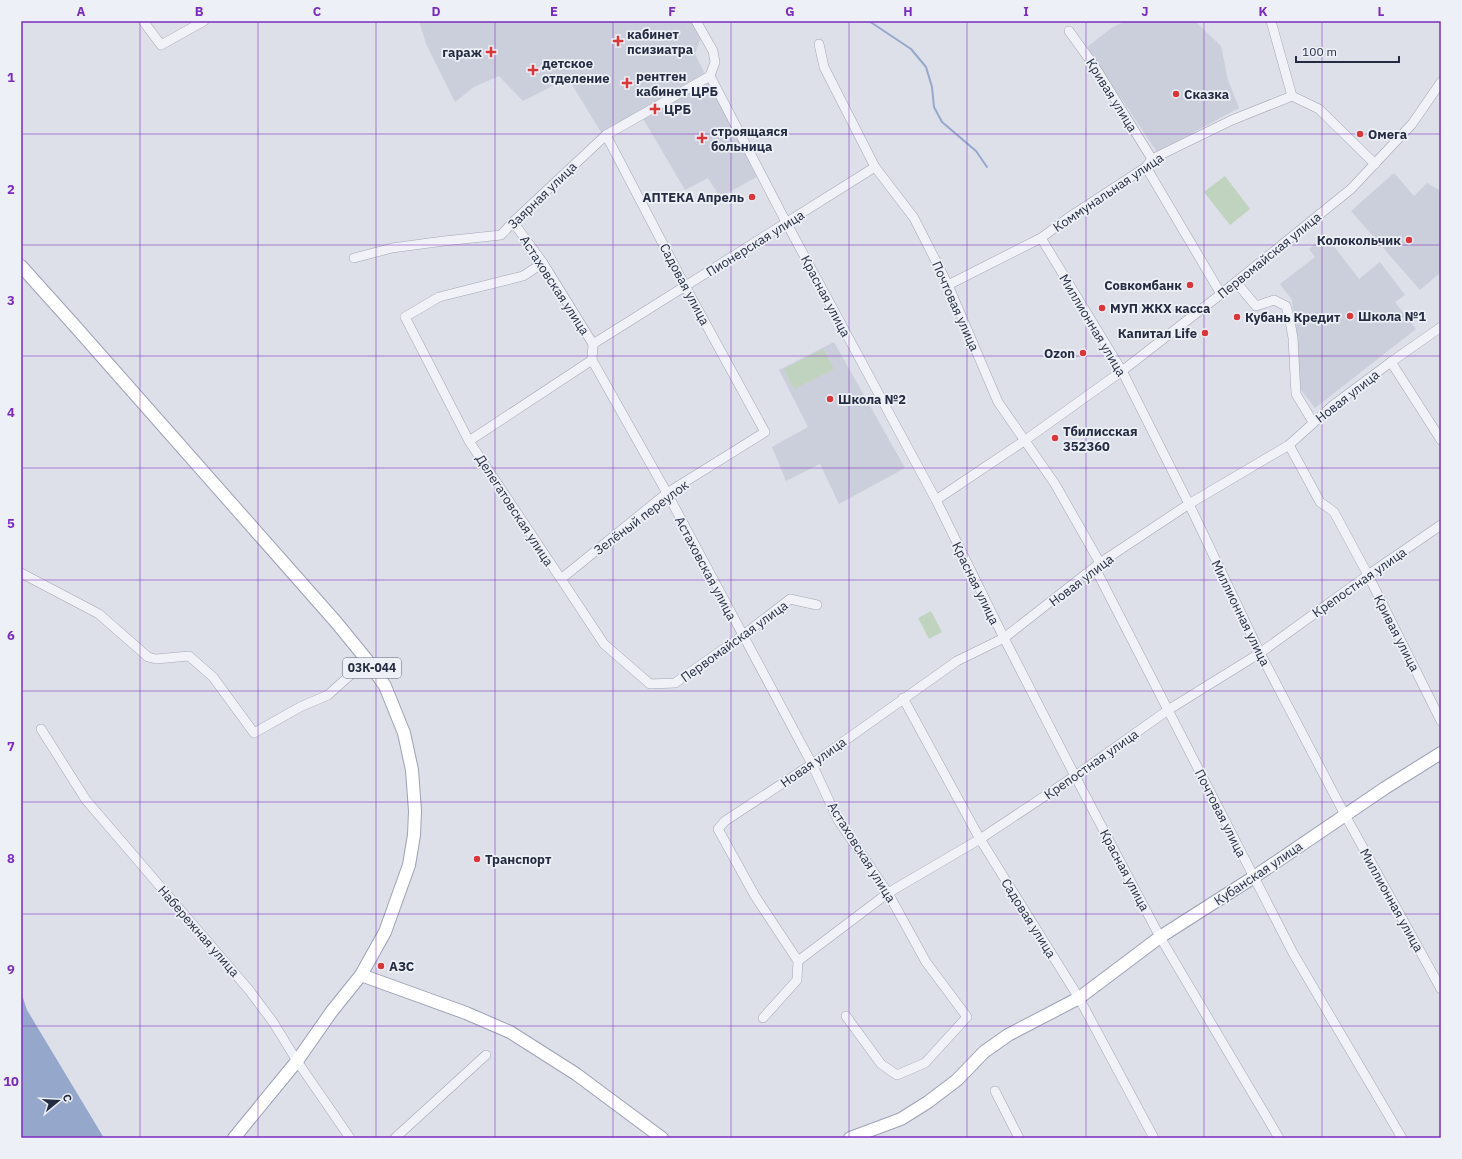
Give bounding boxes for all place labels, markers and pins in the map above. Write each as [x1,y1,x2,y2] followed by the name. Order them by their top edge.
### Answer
[627,26,693,58] place label: кабинет псизиатра
[612,35,624,47] marker: кабинет псизиатра
[442,44,482,61] place label: гараж
[485,46,497,58] marker: гараж
[542,55,610,87] place label: детское отделение
[527,64,539,76] marker: детское отделение
[636,68,718,100] place label: рентген кабинет ЦРБ
[621,77,633,89] marker: рентген кабинет ЦРБ
[1184,86,1229,103] place label: Сказка
[1171,89,1181,99] marker: Сказка
[664,101,692,118] place label: ЦРБ
[649,103,661,115] marker: ЦРБ
[711,123,788,155] place label: строящаяся больница
[1368,126,1407,143] place label: Омега
[1355,129,1365,139] marker: Омега
[696,132,708,144] marker: строящаяся больница
[643,189,744,206] place label: АПТЕКА Апрель
[747,192,757,202] marker: АПТЕКА Апрель
[1317,232,1401,249] place label: Колокольчик
[1404,235,1414,245] marker: Колокольчик
[1104,277,1182,294] place label: Совкомбанк
[1185,280,1195,290] marker: Совкомбанк
[1110,300,1210,317] place label: МУП ЖКХ касса
[1097,303,1107,313] marker: МУП ЖКХ касса
[1358,308,1426,325] place label: Школа №1
[1245,309,1341,326] place label: Кубань Кредит
[1345,311,1355,321] marker: Школа №1
[1232,312,1242,322] marker: Кубань Кредит
[1118,325,1197,342] place label: Капитал Life
[1200,328,1210,338] marker: Капитал Life
[1044,345,1075,362] place label: Ozon
[1078,348,1088,358] marker: Ozon
[838,391,906,408] place label: Школа №2
[825,394,835,404] marker: Школа №2
[1063,423,1138,455] place label: Тбилисская 352360
[1050,433,1060,443] marker: Тбилисская 352360
[485,851,552,868] place label: Транспорт
[472,854,482,864] marker: Транспорт
[389,958,415,975] place label: АЗС
[376,961,386,971] marker: АЗС

